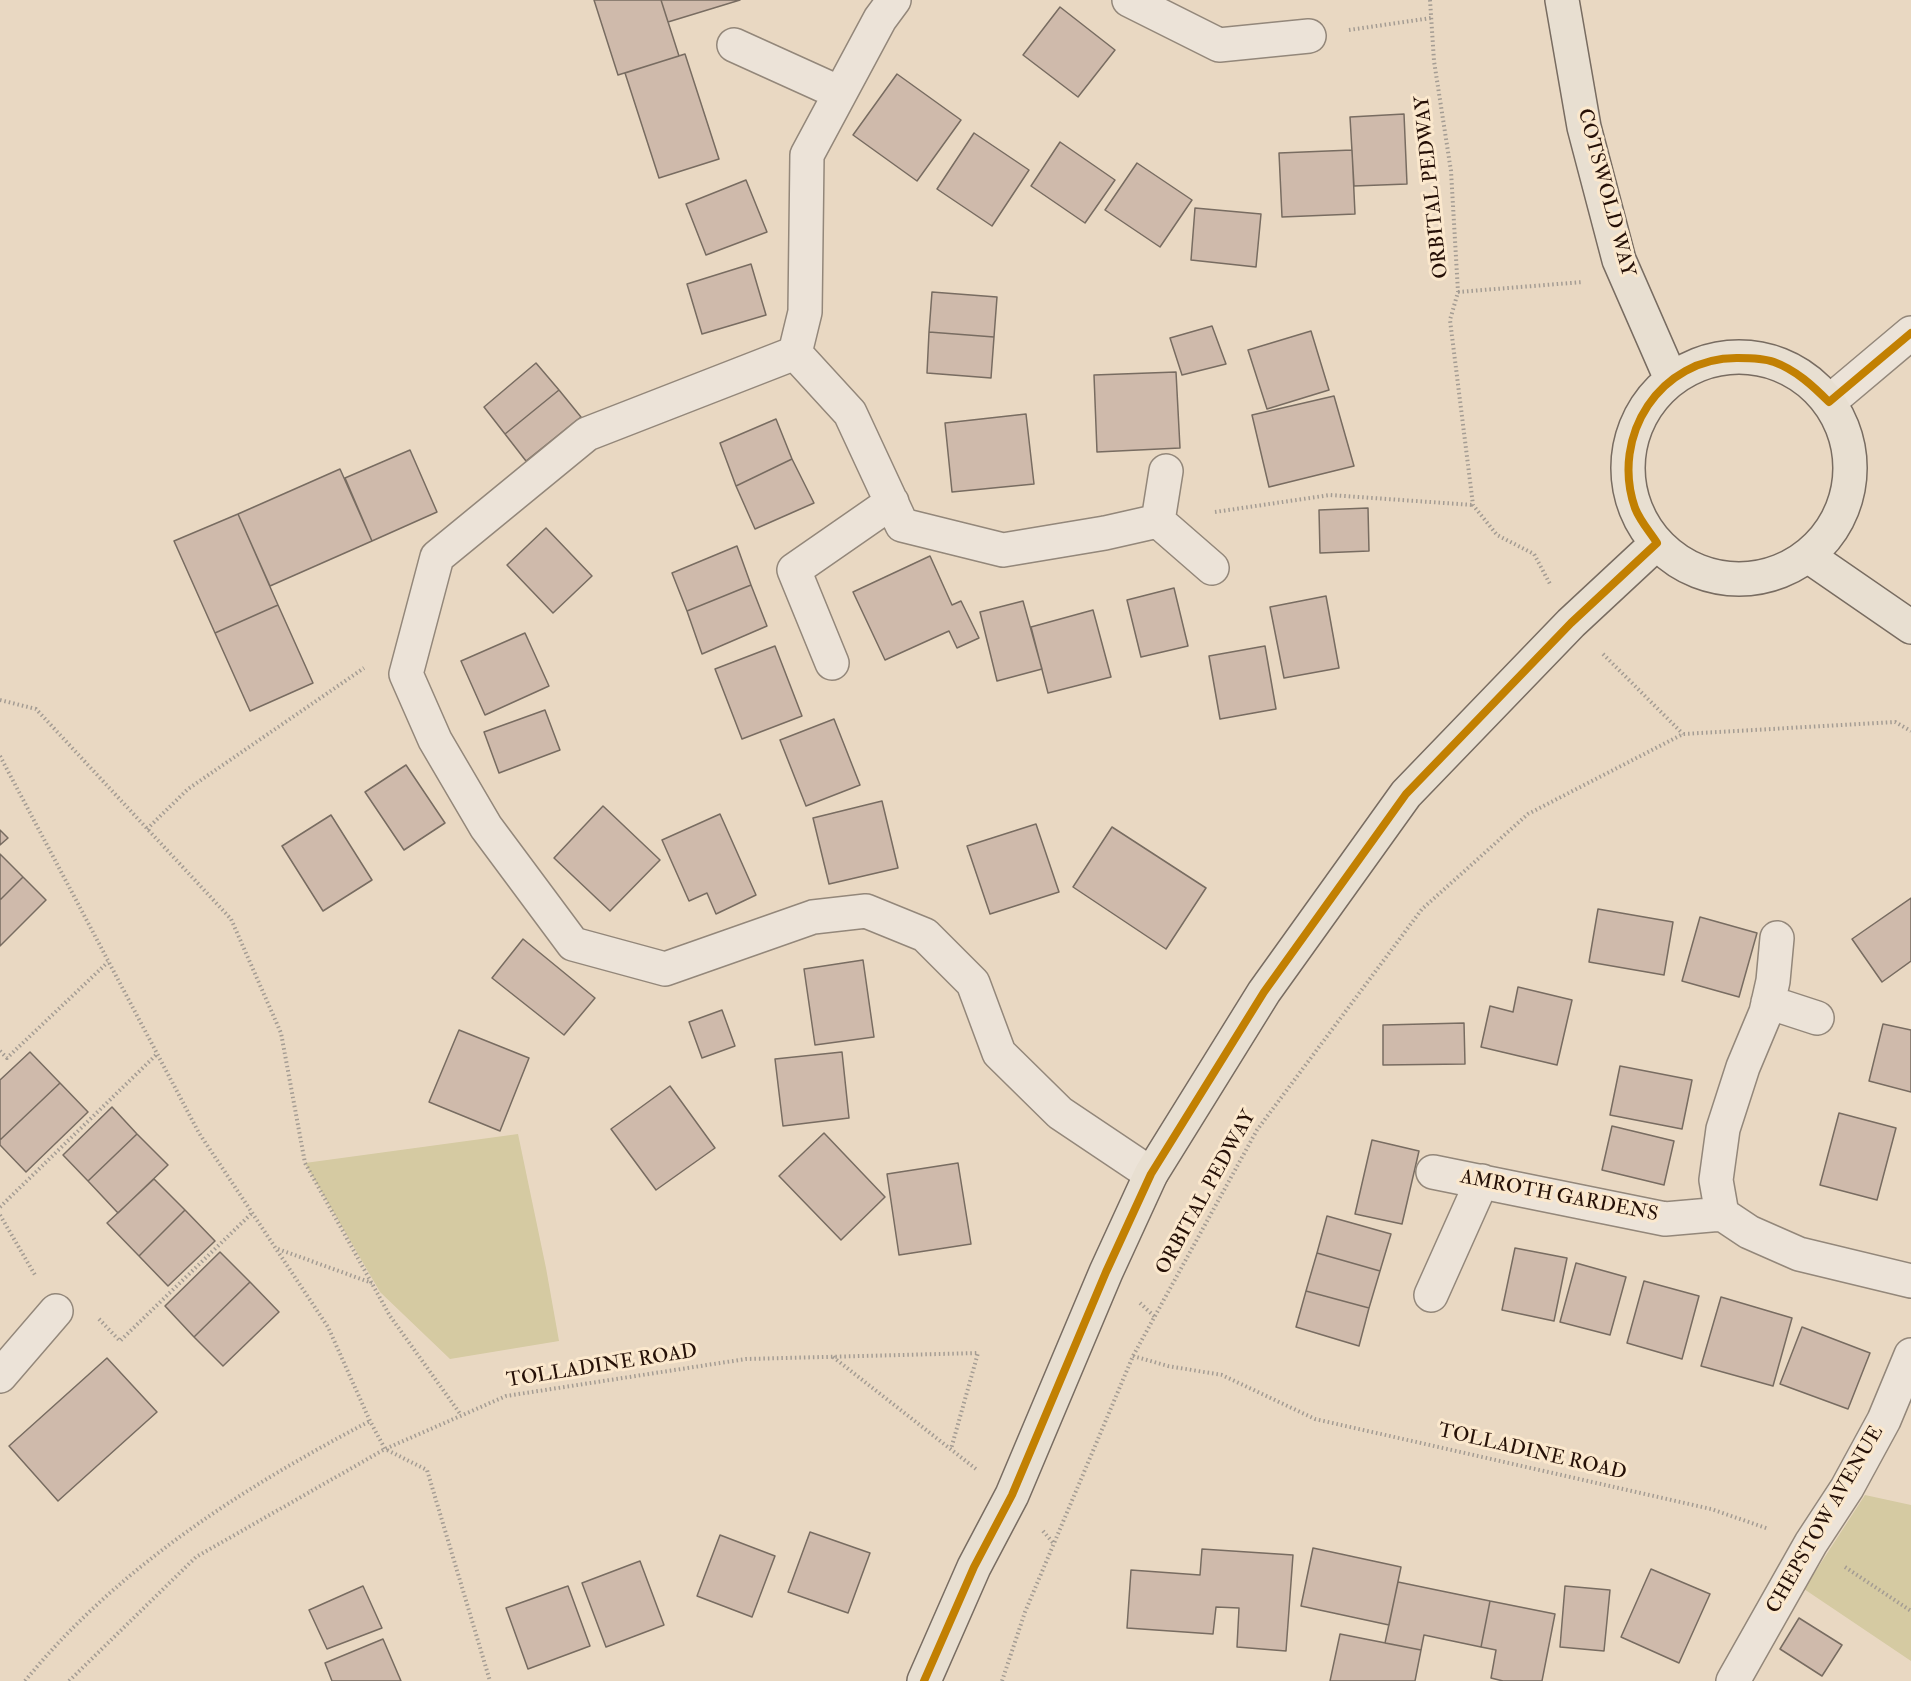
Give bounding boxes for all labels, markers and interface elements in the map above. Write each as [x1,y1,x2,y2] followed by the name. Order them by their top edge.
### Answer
[1411,94,1455,280] street label: ORBITAL PEDWAY
[1571,106,1639,280] street label: COTSWOLD WAY
[1152,1107,1262,1279] street label: ORBITAL PEDWAY
[1458,1166,1660,1228] street label: AMROTH GARDENS
[505,1340,699,1394] street label: TOLLADINE ROAD
[1435,1420,1629,1486] street label: TOLLADINE ROAD
[1762,1422,1890,1618] street label: CHEPSTOW AVENUE

